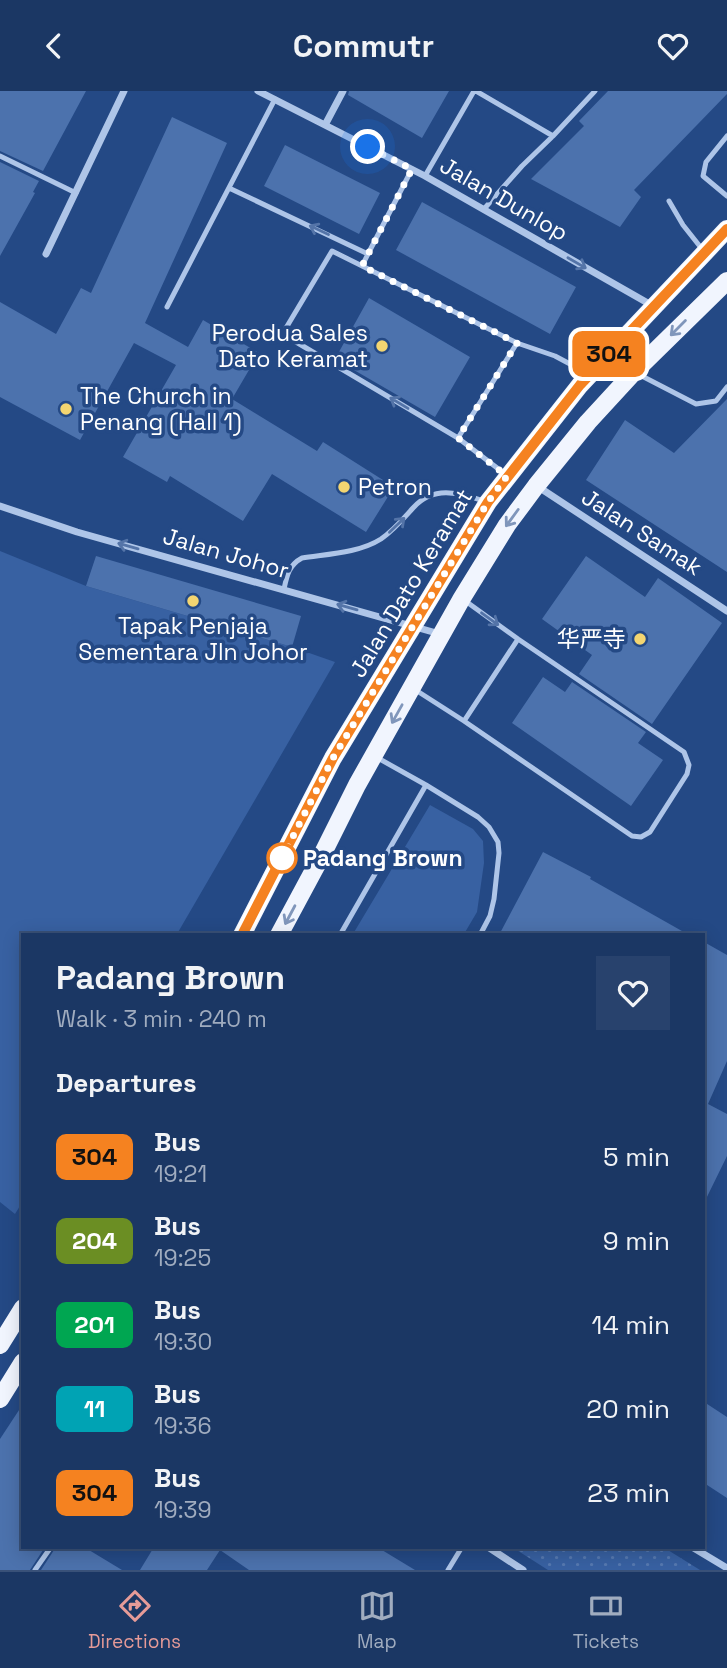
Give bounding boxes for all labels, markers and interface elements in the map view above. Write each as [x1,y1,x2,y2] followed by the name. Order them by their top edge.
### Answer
[293,26,434,66] text: Commutr
[35,27,73,65] icon: back
[654,27,692,65] icon: heart
[350,129,385,164] your location
[434,150,574,248] street label: Jalan Dunlop
[308,223,329,236] one-way arrow
[567,256,587,270] one-way arrow
[212,318,368,374] place label: Perodua Sales Dato Keramat
[669,320,686,337] one-way arrow
[569,331,649,377] line badge: 304
[374,338,390,354] marker: Perodua Sales Dato Keramat
[586,338,632,369] text: 304
[80,381,242,437] place label: The Church in Penang (Hall 1)
[389,396,409,410] one-way arrow
[58,401,74,417] marker: The Church in Penang (Hall 1)
[358,472,432,502] place label: Petron
[336,479,352,495] marker: Petron
[576,482,708,582] street label: Jalan Samak
[343,483,479,683] street label: Jalan Dato Keramat
[505,508,519,527] one-way arrow
[388,516,405,533] one-way arrow
[160,521,292,585] street label: Jalan Johor
[117,538,139,551] one-way arrow
[185,593,201,609] marker: Tapak Penjaja Sementara Jln Johor
[336,600,359,613] one-way arrow
[78,611,308,667] place label: Tapak Penjaja Sementara Jln Johor
[480,611,499,626] one-way arrow
[557,624,626,654] place label: 华严寺
[632,631,648,647] marker: 华严寺
[390,703,403,724] one-way arrow
[267,843,297,873] marker: Padang Brown
[303,843,463,873] place label: Padang Brown
[283,904,296,925] one-way arrow
[596,956,670,1030] button: heart
[56,957,285,999] text: Padang Brown
[56,1004,267,1034] text: Walk · 3 min · 240 m
[56,1066,197,1100] text: Departures
[154,1125,201,1159] text: Bus
[603,1140,670,1174] text: 5 min
[72,1141,117,1172] text: 304
[154,1159,207,1189] text: 19:21
[154,1209,201,1243] text: Bus
[603,1224,670,1258] text: 9 min
[72,1225,117,1256] text: 204
[154,1243,211,1273] text: 19:25
[154,1293,201,1327] text: Bus
[592,1308,670,1342] text: 14 min
[74,1309,115,1340] text: 201
[154,1327,212,1357] text: 19:30
[154,1377,201,1411] text: Bus
[586,1392,670,1426] text: 20 min
[84,1393,105,1424] text: 11
[154,1411,211,1441] text: 19:36
[154,1461,201,1495] text: Bus
[587,1476,670,1510] text: 23 min
[72,1477,117,1508] text: 304
[154,1495,211,1525] text: 19:39
[88,1587,181,1654] tab: Directions
[357,1587,397,1654] tab: Map
[573,1587,639,1654] tab: Tickets

